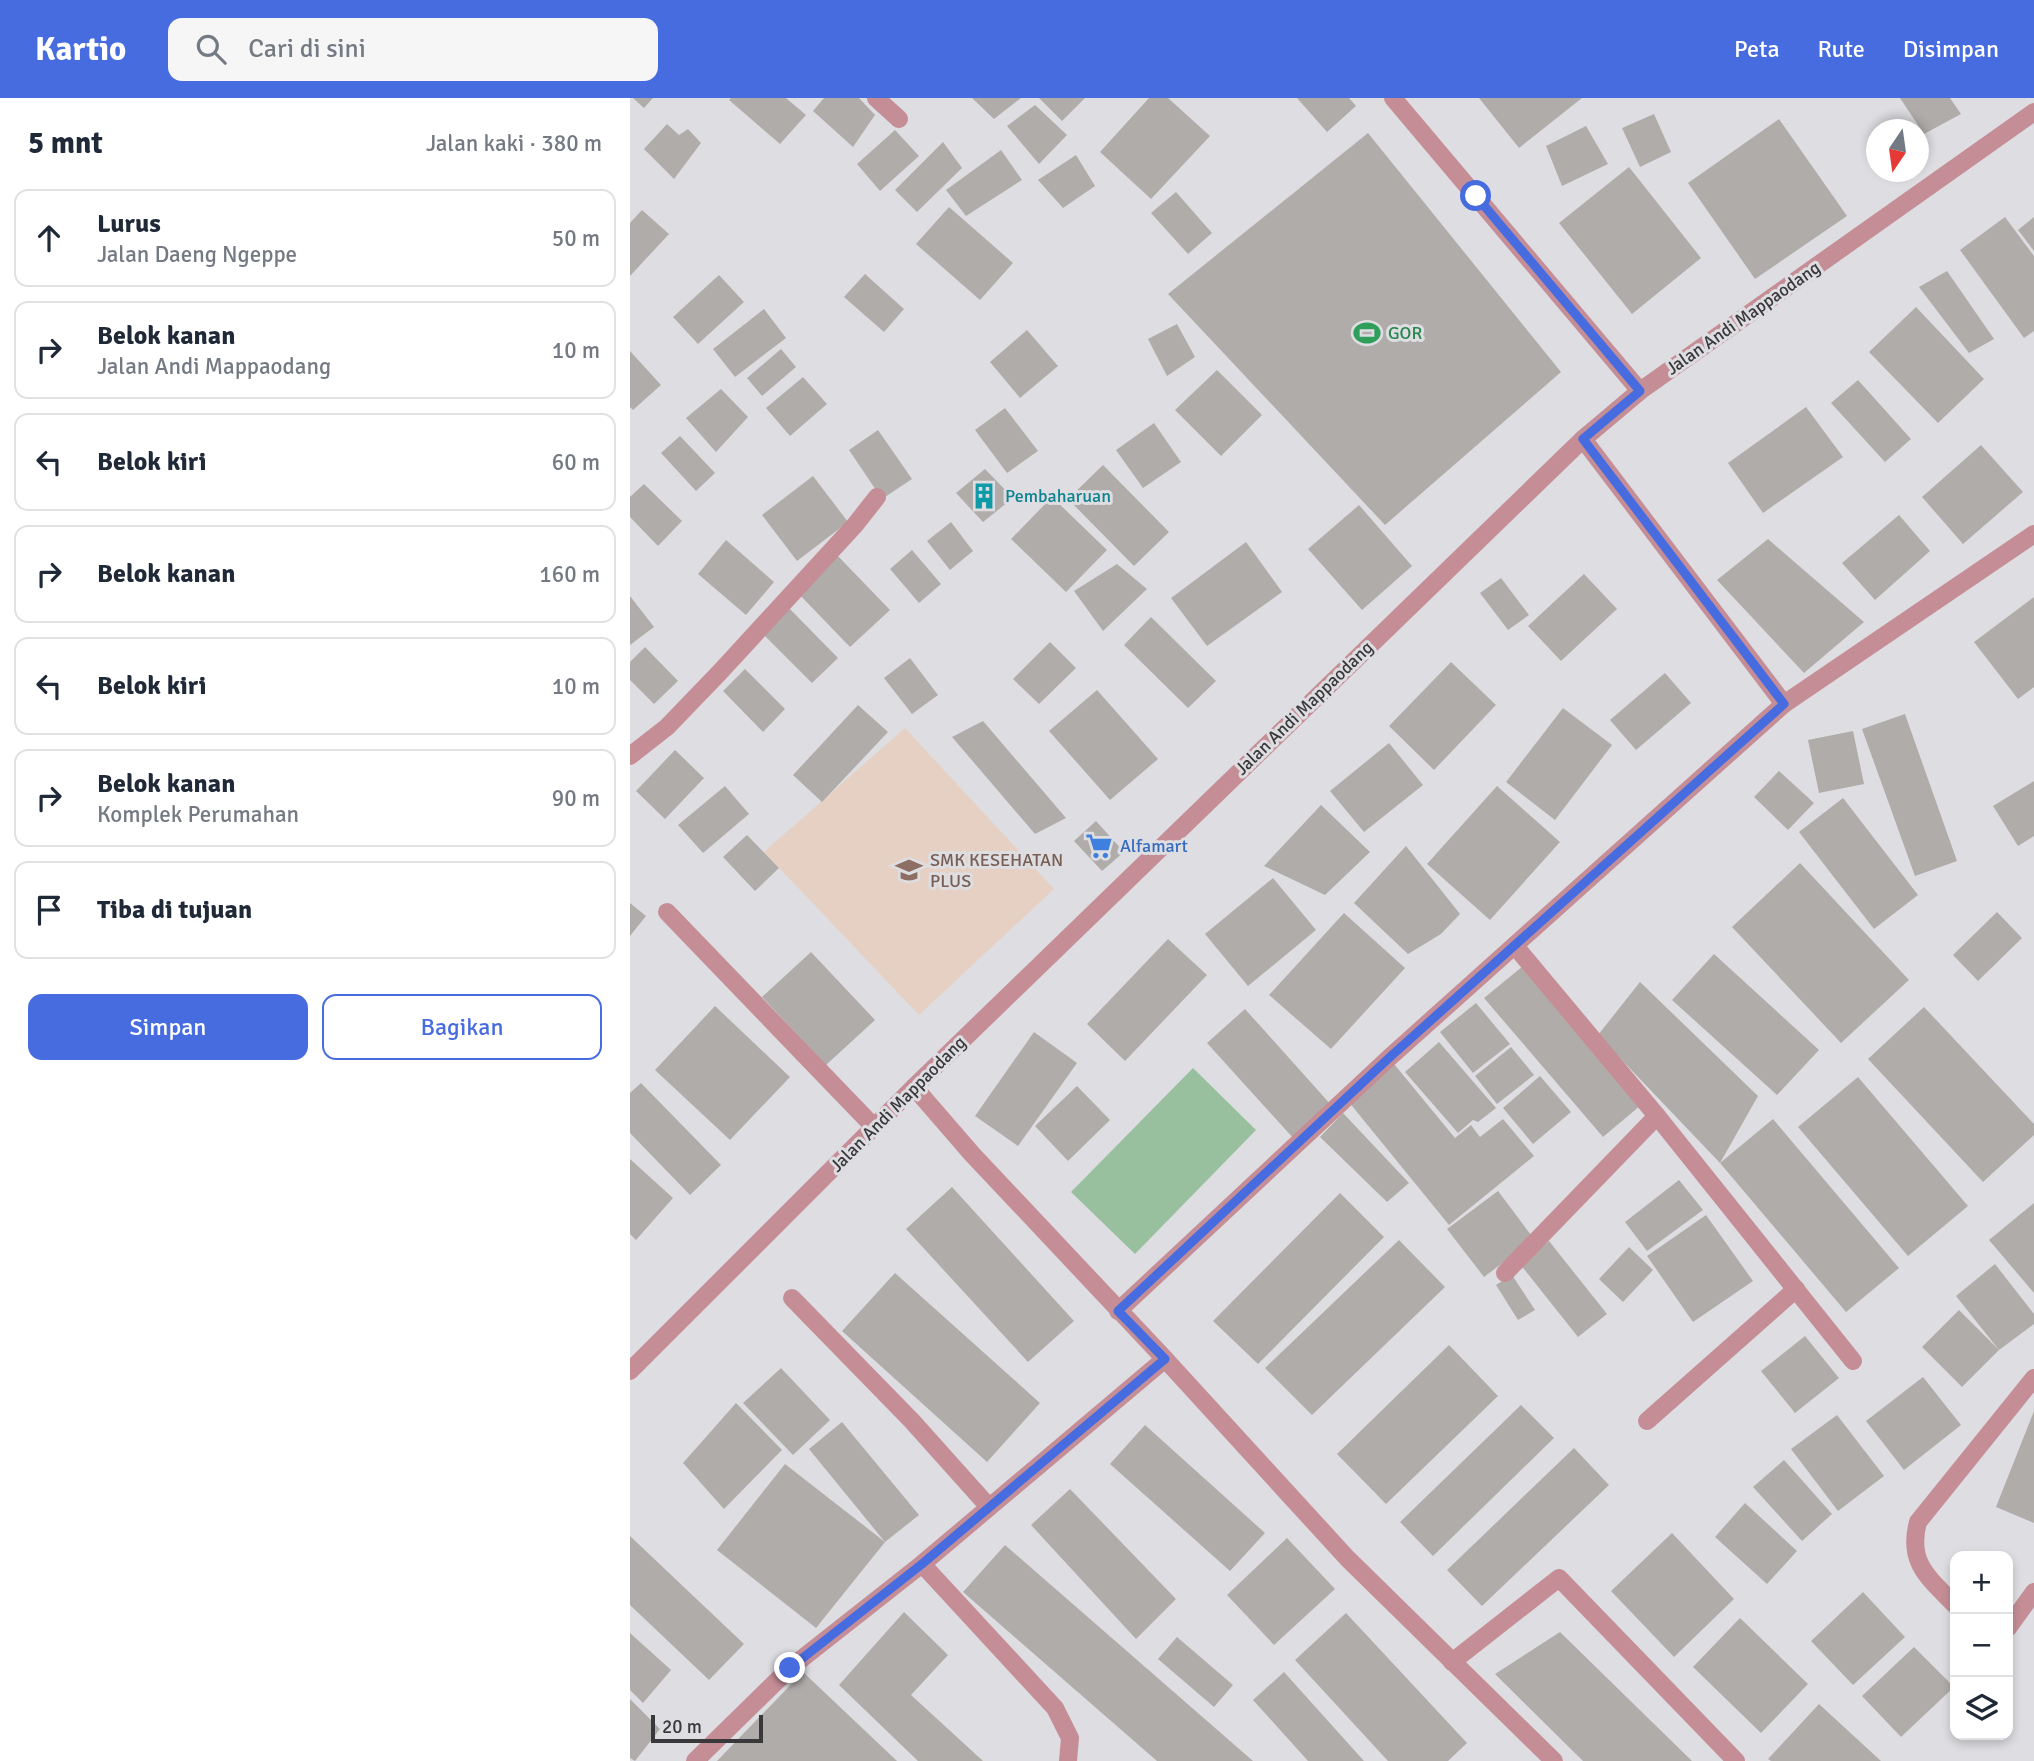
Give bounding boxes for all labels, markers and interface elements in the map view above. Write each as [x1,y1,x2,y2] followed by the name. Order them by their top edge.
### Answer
[168,18,658,81] search box
[35,29,126,70] text: Kartio
[192,30,230,68] icon: search
[248,33,366,65] text: Cari di sini
[1734,34,1780,64] text: Peta
[1818,34,1865,64] text: Rute
[1903,34,1999,64] text: Disimpan
[1866,119,1929,182] north arrow
[28,125,103,162] text: 5 mnt
[426,129,602,158] text: Jalan kaki · 380 m
[1460,180,1491,211] route start
[97,208,161,240] text: Lurus
[30,219,68,257] icon: ahead
[552,224,600,253] text: 50 m
[97,240,297,269] text: Jalan Daeng Ngeppe
[1662,256,1824,380] street label: Jalan Andi Mappaodang
[1352,318,1382,348] sports icon: GOR
[97,320,235,352] text: Belok kanan
[1388,322,1422,344] place label: GOR
[30,331,68,369] icon: right
[552,336,600,365] text: 10 m
[97,352,331,381] text: Jalan Andi Mappaodang
[30,443,68,481] icon: left
[97,446,206,478] text: Belok kiri
[552,448,600,477] text: 60 m
[969,481,999,511] building icon: Pembaharuan
[1005,485,1111,507] place label: Pembaharuan
[30,555,68,593] icon: right
[97,558,235,590] text: Belok kanan
[539,560,600,589] text: 160 m
[1230,636,1378,780] street label: Jalan Andi Mappaodang
[30,667,68,705] icon: left
[97,670,206,702] text: Belok kiri
[552,672,600,701] text: 10 m
[97,768,235,800] text: Belok kanan
[30,779,68,817] icon: right
[552,784,600,813] text: 90 m
[97,800,299,829] text: Komplek Perumahan
[1084,831,1114,861] supermarket icon: Alfamart
[1120,835,1188,857] place label: Alfamart
[930,849,1063,892] place label: SMK KESEHATAN PLUS
[894,855,924,885] school or university icon: SMK KESEHATAN PLUS
[30,891,68,929] icon: arrive
[97,894,252,926] text: Tiba di tujuan
[28,994,308,1060] button: Simpan
[322,994,602,1060] button: Bagikan
[825,1031,971,1177] street label: Jalan Andi Mappaodang
[1950,1551,2013,1740] map controls
[1950,1551,2013,1614] button: +
[1950,1614,2013,1677] button: −
[774,1652,805,1683] route end
[1950,1677,2013,1740] button: layers
[651,1712,763,1744] scale bar
[662,1715,702,1739] text: 20 m

